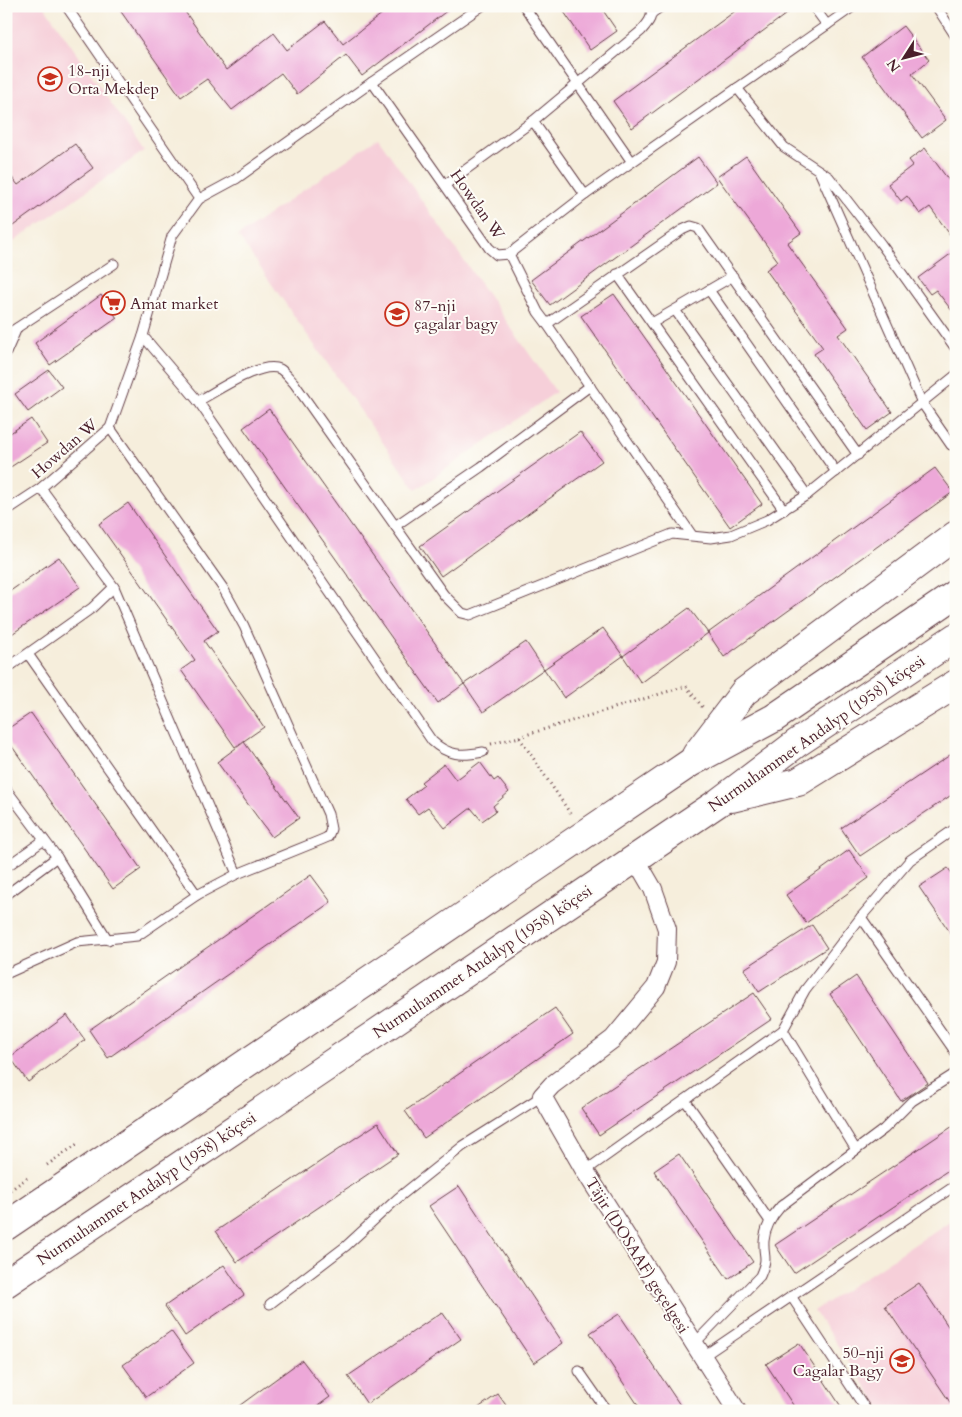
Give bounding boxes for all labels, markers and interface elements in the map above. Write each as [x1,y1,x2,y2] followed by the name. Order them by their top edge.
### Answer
[880,32,930,82] north arrow
[883,55,905,76] text: N
[68,60,159,100] place label: 18-nji Orta Mekdep
[37,66,63,92] school or university icon: 18-nji Orta Mekdep
[445,165,510,244] street label: Howdan W
[100,290,126,316] supermarket icon: Amat market
[130,293,218,315] place label: Amat market
[414,295,499,335] place label: 87-nji çagalar bagy
[384,301,410,327] school or university icon: 87-nji çagalar bagy
[27,414,103,484] street label: Howdan W
[704,650,930,817] street label: Nurmuhammet Andalyp (1958) köçesi
[369,880,597,1044] street label: Nurmuhammet Andalyp (1958) köçesi
[33,1107,261,1271] street label: Nurmuhammet Andalyp (1958) köçesi
[580,1173,694,1338] street label: Täjir (DOSAAF) geçelgesi
[793,1342,885,1382] place label: 50-nji Cagalar Bagy
[889,1348,915,1374] school or university icon: 50-nji Cagalar Bagy

